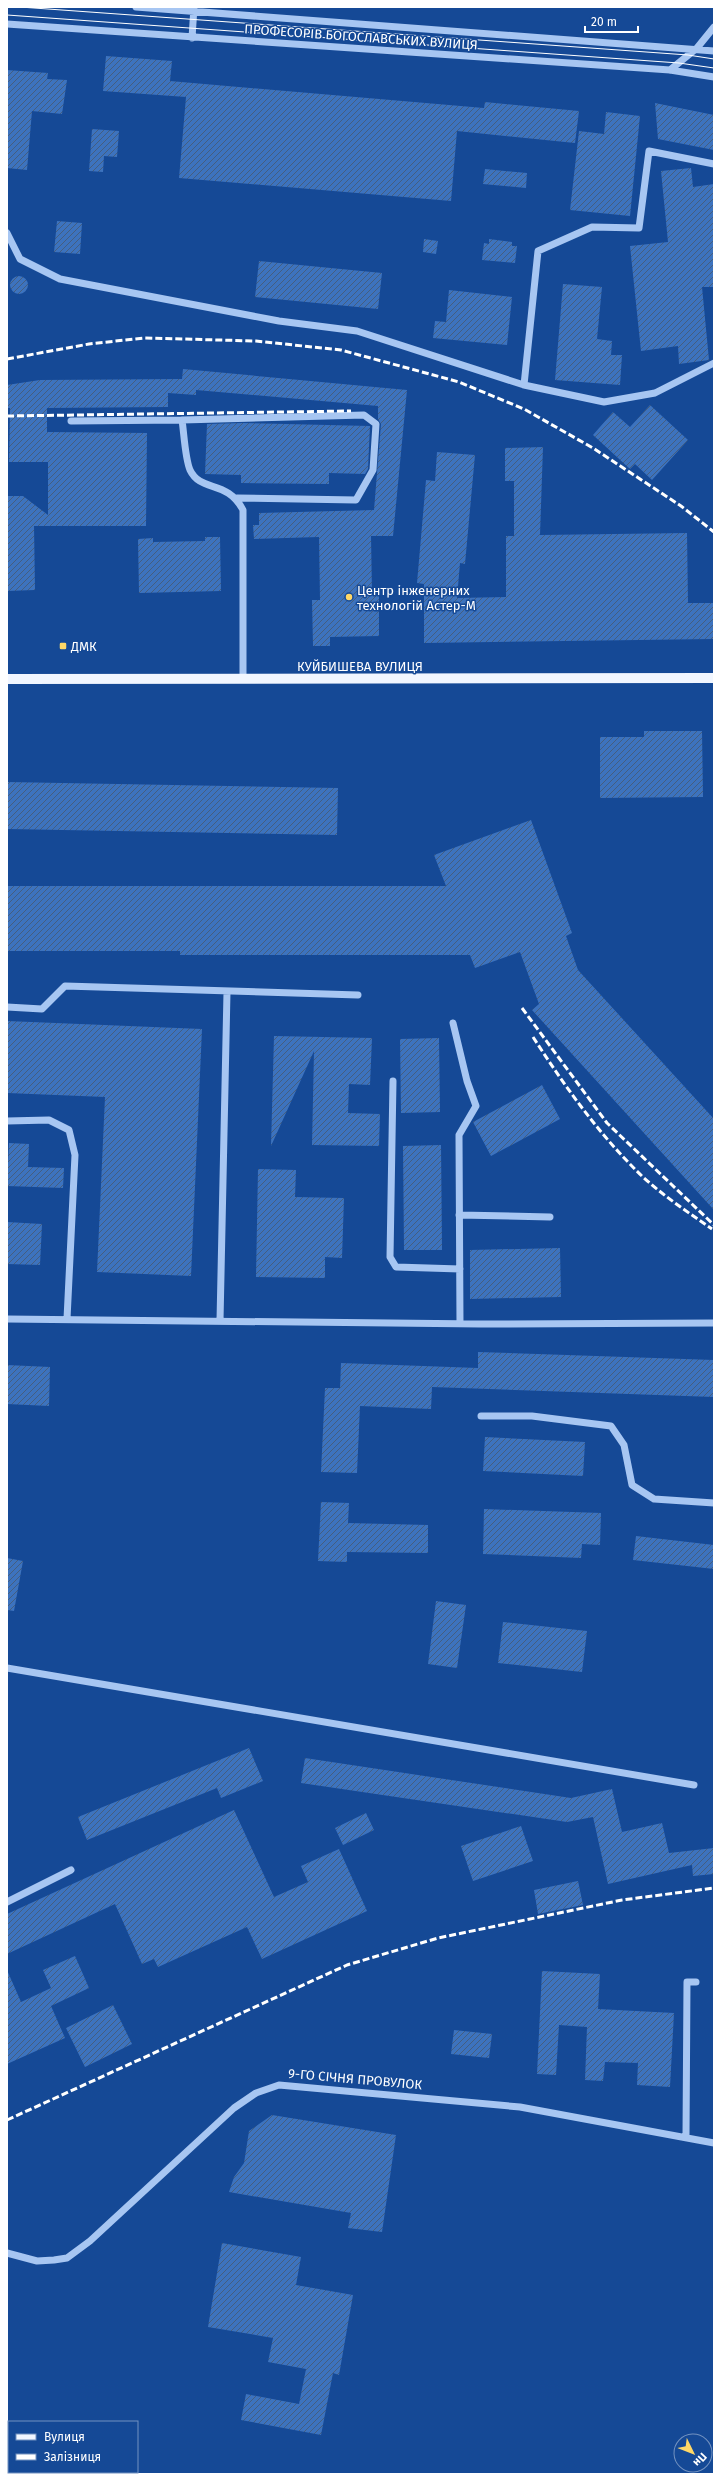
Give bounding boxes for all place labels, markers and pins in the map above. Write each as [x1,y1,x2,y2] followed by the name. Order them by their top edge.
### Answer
[357,583,476,613] place label: Центр інженерних технологій Астер-М
[344,592,354,602] marker: Центр інженерних технологій Астер-М
[70,639,97,654] place label: ДМК
[58,641,68,651] marker: ДМК

